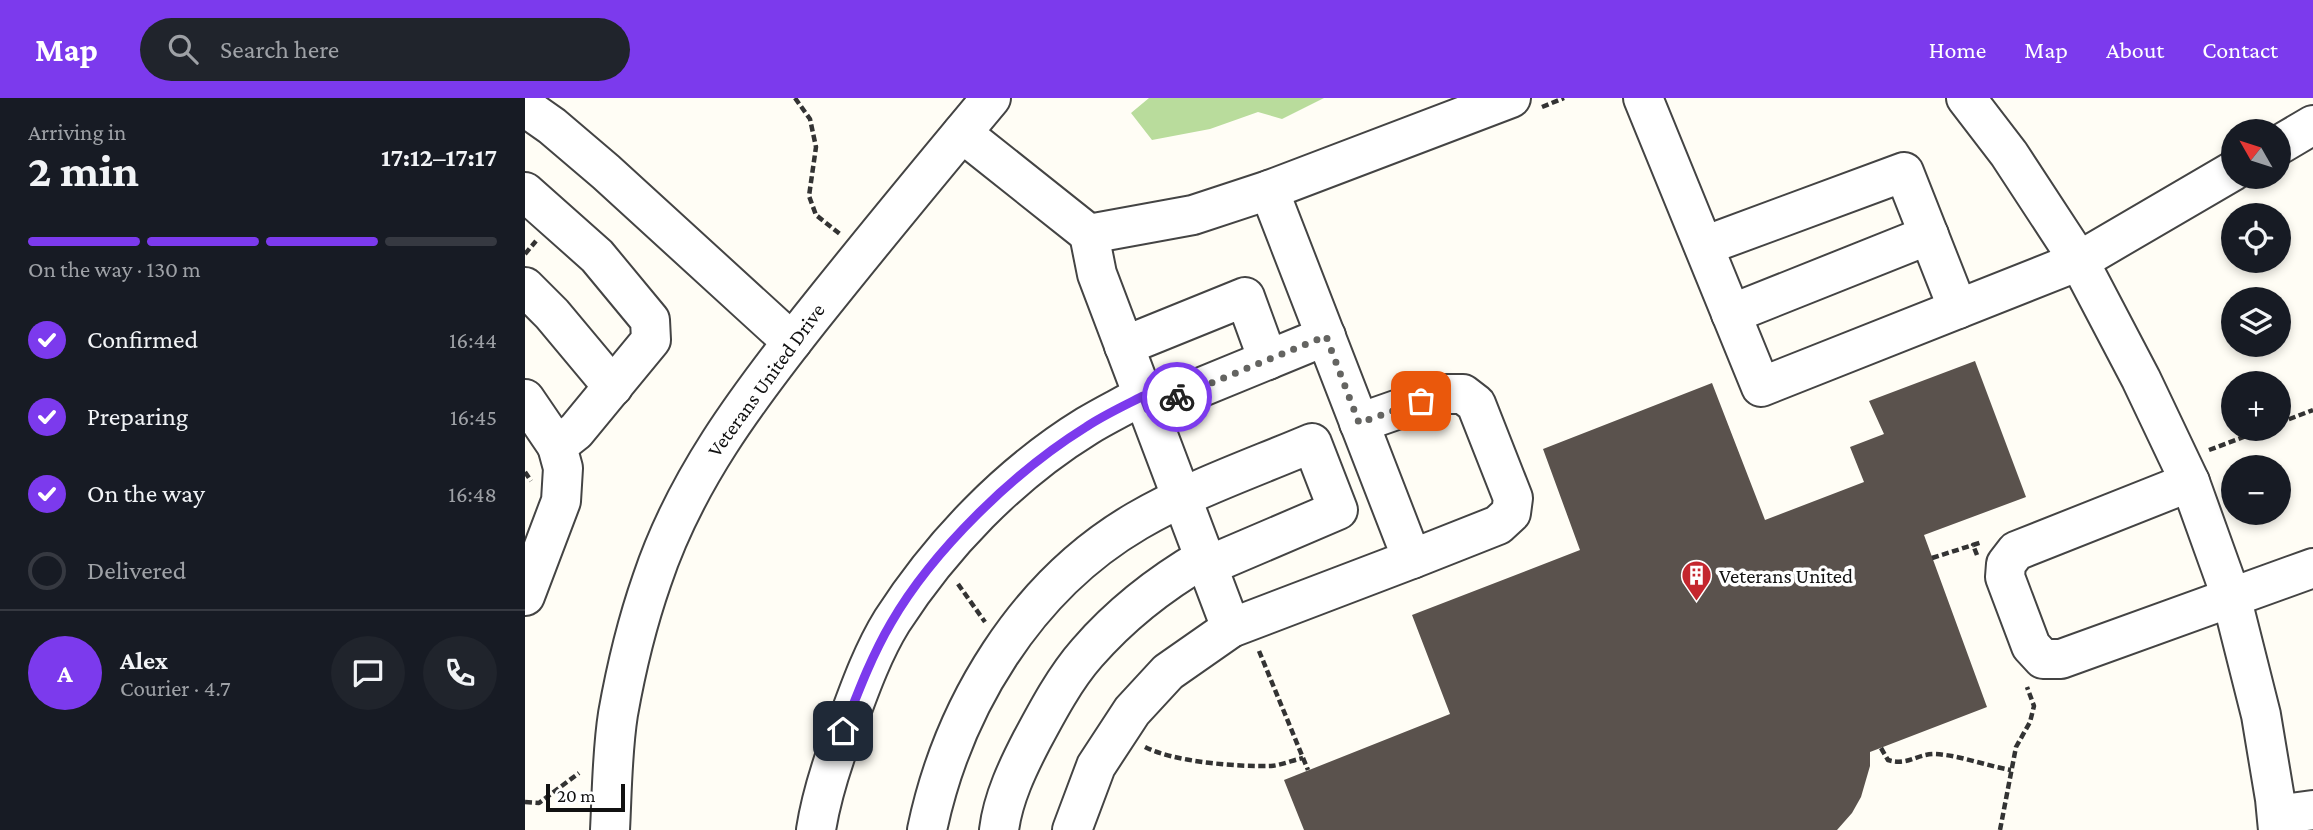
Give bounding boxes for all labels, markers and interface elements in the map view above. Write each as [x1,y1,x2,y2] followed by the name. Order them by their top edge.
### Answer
[140,18,630,81] search box
[164,30,202,68] icon: search
[35,31,98,68] text: Map
[220,35,339,64] text: Search here
[1929,36,1986,63] text: Home
[2024,36,2068,63] text: Map
[2106,36,2164,63] text: About
[2202,36,2278,63] text: Contact
[28,119,126,145] text: Arriving in
[2221,119,2291,189] north arrow
[2221,119,2291,525] map controls
[381,143,497,172] text: 17:12–17:17
[28,145,139,196] text: 2 min
[2221,203,2291,273] button: locate
[28,256,201,282] text: On the way · 130 m
[2221,287,2291,357] button: layers
[702,299,830,461] street label: Veterans United Drive
[28,321,66,359] icon: check
[87,325,198,354] text: Confirmed
[449,327,497,353] text: 16:44
[1142,362,1212,432] courier
[1391,371,1451,431] pin
[2221,371,2291,441] button: +
[1158,378,1196,416] icon: bike
[1402,382,1440,420] icon: bag
[28,398,66,436] icon: check
[87,402,188,431] text: Preparing
[450,404,497,430] text: 16:45
[2221,455,2291,525] button: −
[28,475,66,513] icon: check
[87,479,205,508] text: On the way
[448,481,497,507] text: 16:48
[87,556,186,585] text: Delivered
[1679,559,1713,603] building icon: Veterans United
[1719,564,1853,588] place label: Veterans United
[331,636,405,710] button: chat
[423,636,497,710] button: phone
[120,646,168,675] text: Alex
[57,659,73,688] text: A
[120,675,231,701] text: Courier · 4.7
[813,701,873,761] pin
[824,712,862,750] icon: home
[546,781,625,813] scale bar
[557,785,596,806] text: 20 m

